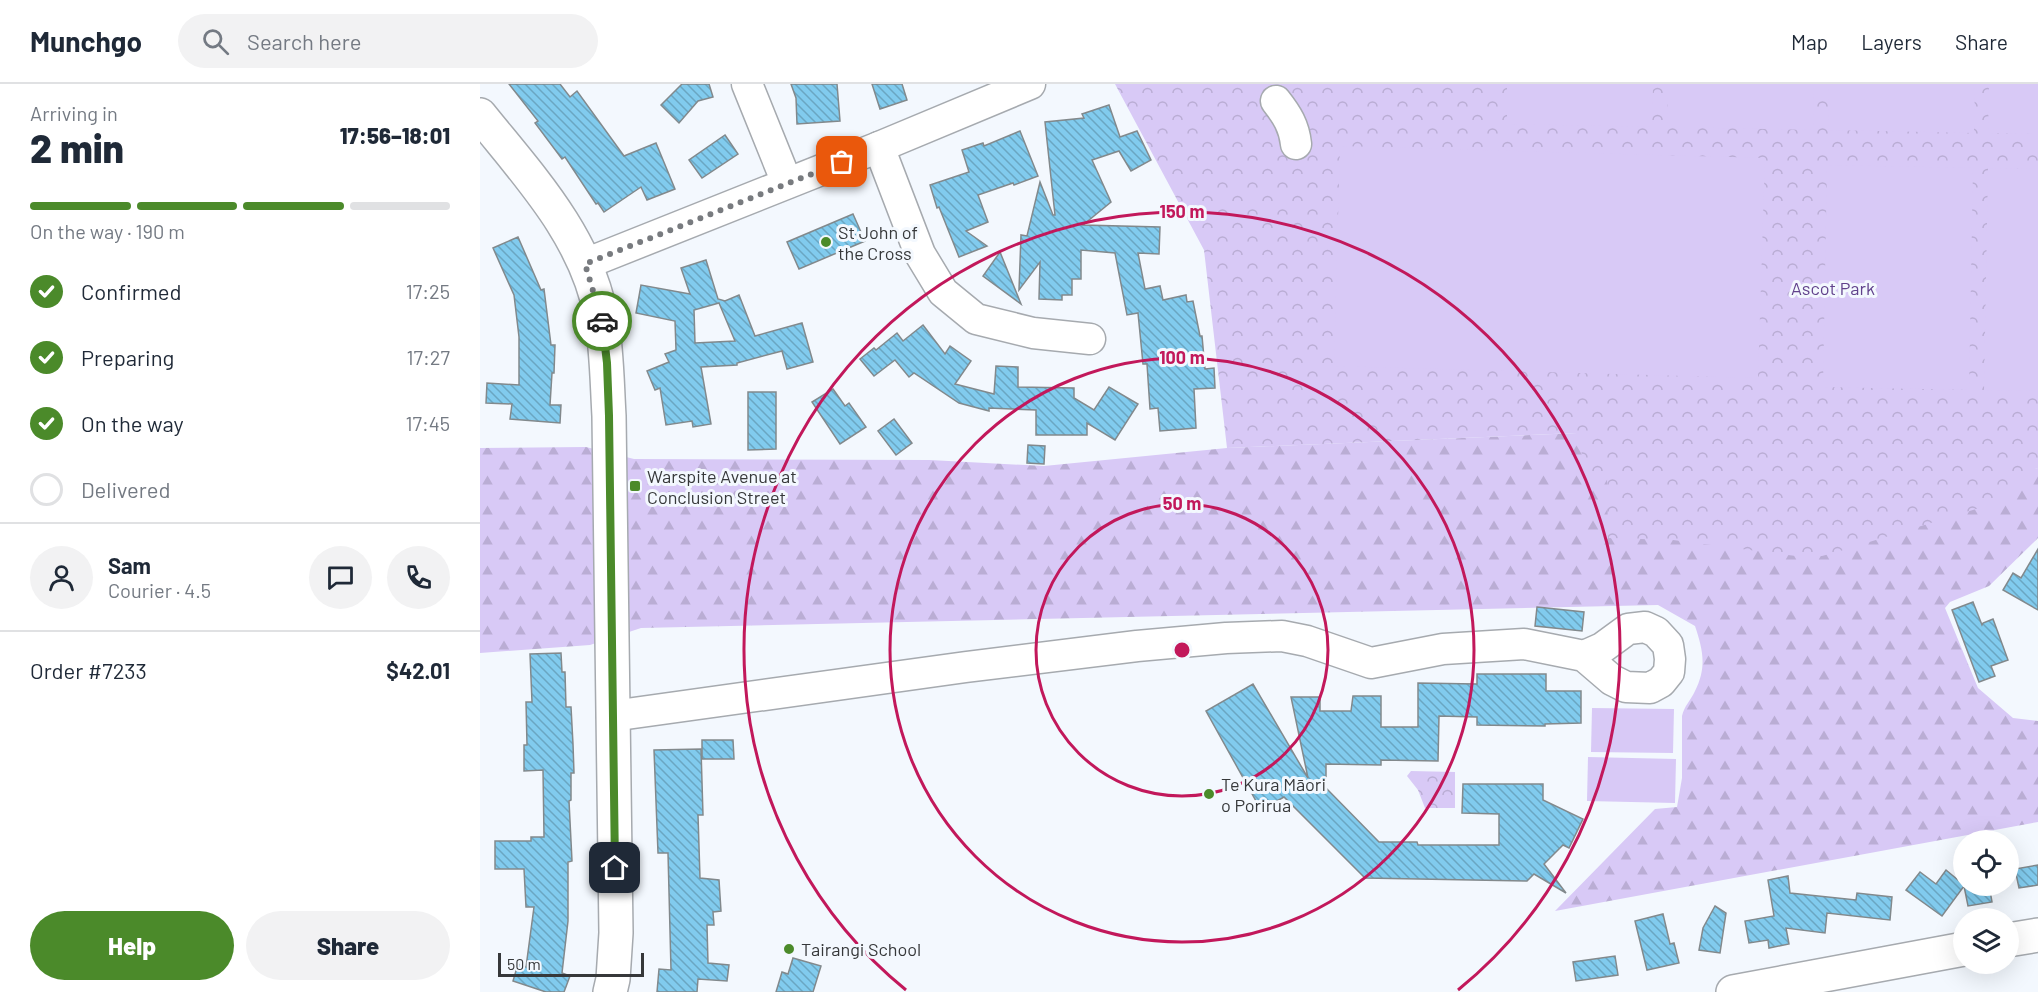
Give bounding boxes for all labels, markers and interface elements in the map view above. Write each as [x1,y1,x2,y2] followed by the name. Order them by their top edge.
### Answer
[178,14,598,68] search box
[30,24,142,58] text: Munchgo
[199,25,232,58] icon: search
[247,28,361,54] text: Search here
[1791,29,1828,54] text: Map
[1861,29,1922,54] text: Layers
[1955,29,2008,54] text: Share
[30,101,118,125] text: Arriving in
[340,122,450,148] text: 17:56–18:01
[30,124,124,171] text: 2 min
[816,136,867,187] pin
[825,145,858,178] icon: bag
[1160,200,1204,222] text: 150 m
[30,219,185,243] text: On the way · 190 m
[838,221,918,264] place label: St John of the Cross
[819,235,833,249] marker: St John of the Cross
[30,275,63,308] icon: check
[1791,277,1875,299] park label: Ascot Park
[81,278,181,304] text: Confirmed
[406,279,450,303] text: 17:25
[572,291,632,351] courier
[586,305,619,338] icon: car
[30,341,63,374] icon: check
[81,344,174,370] text: Preparing
[407,345,450,369] text: 17:27
[1159,346,1205,368] text: 100 m
[30,407,63,440] icon: check
[81,410,184,436] text: On the way
[405,411,450,435] text: 17:45
[647,465,797,508] place label: Warspite Avenue at Conclusion Street
[81,476,170,502] text: Delivered
[628,479,642,493] marker: Warspite Avenue at Conclusion Street
[1163,492,1201,514] text: 50 m
[30,546,93,609] button: person
[309,546,372,609] button: chat
[387,546,450,609] button: phone
[108,552,151,578] text: Sam
[108,578,211,602] text: Courier · 4.5
[1172,640,1192,660] centre of rings
[30,657,147,683] text: Order #7233
[386,657,450,683] text: $42.01
[1221,773,1326,816] place label: Te Kura Māori o Porirua
[1202,787,1216,801] marker: Te Kura Māori o Porirua
[1953,830,2019,974] map controls
[1953,830,2019,896] button: locate
[589,842,640,893] pin
[598,851,631,884] icon: home
[1953,908,2019,974] button: layers
[30,911,234,980] button: Help
[246,911,450,980] button: Share
[801,938,921,960] place label: Tairangi School
[782,942,796,956] marker: Tairangi School
[498,950,644,978] scale bar
[507,954,541,973] text: 50 m

